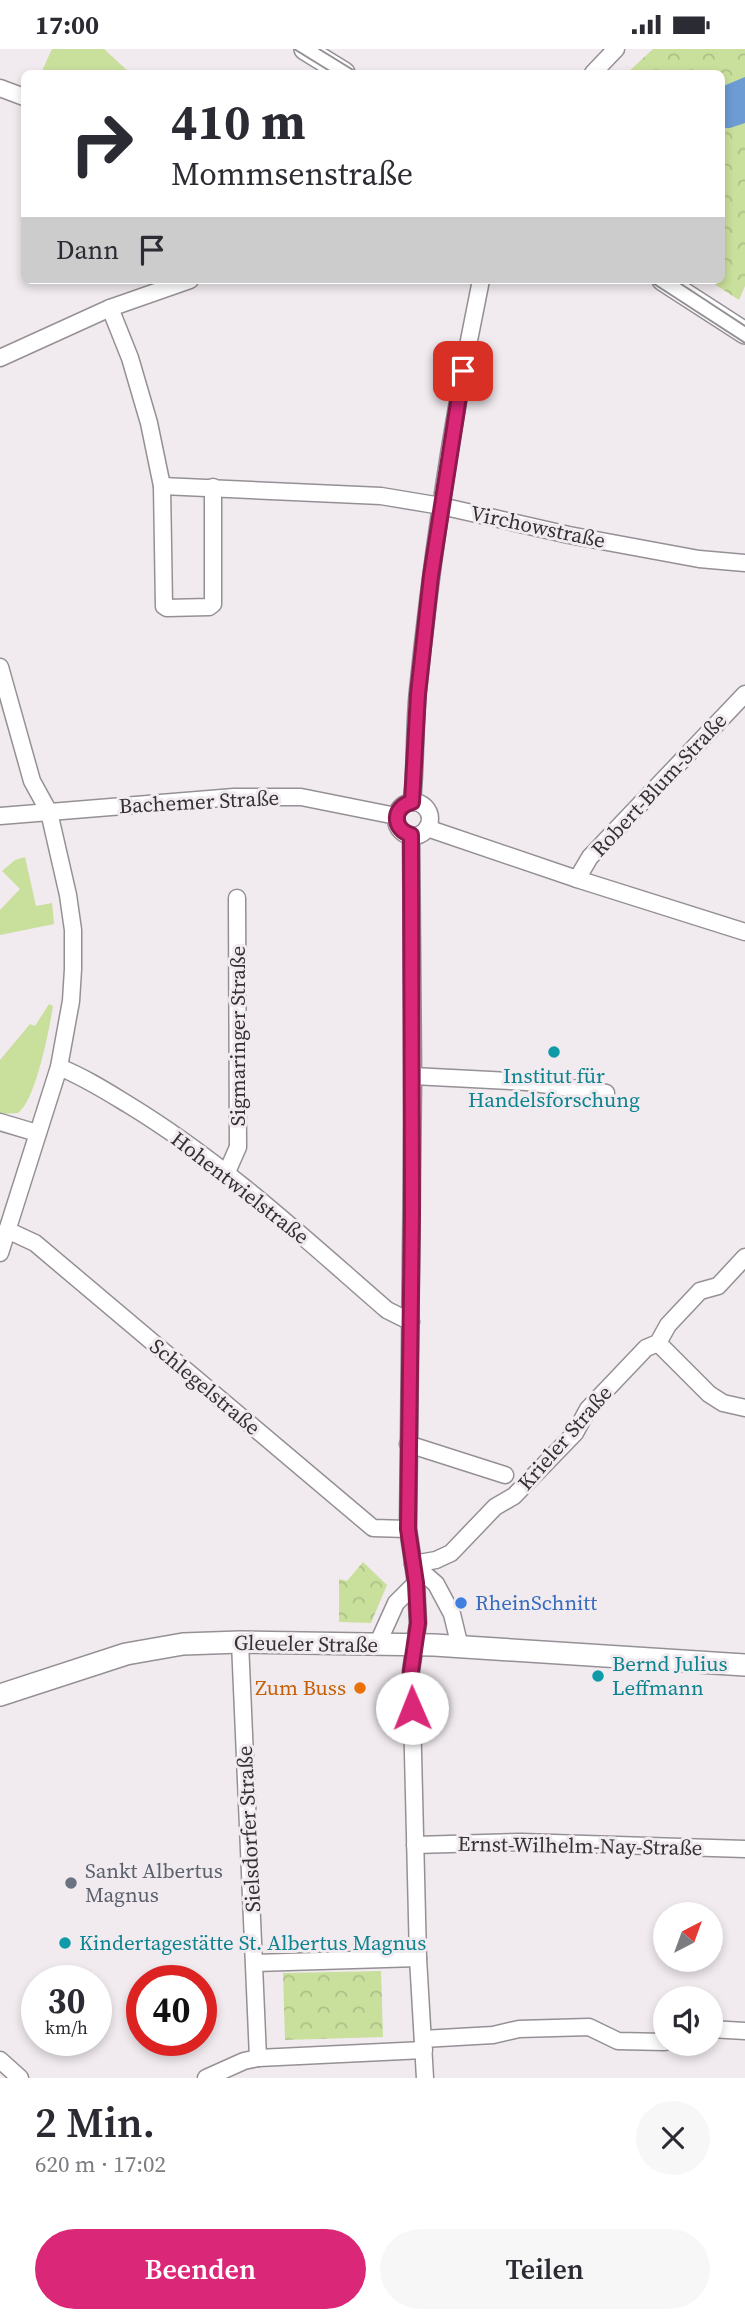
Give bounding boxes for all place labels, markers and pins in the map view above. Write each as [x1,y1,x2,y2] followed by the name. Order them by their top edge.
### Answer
[433,341,493,401] pin
[546,1044,562,1060] marker: Institut für Handelsforschung
[468,1061,640,1114] place label: Institut für Handelsforschung
[475,1588,597,1617] place label: RheinSchnitt
[453,1595,469,1611] marker: RheinSchnitt
[612,1649,728,1702] place label: Bernd Julius Leffmann
[590,1668,606,1684] marker: Bernd Julius Leffmann
[255,1673,346,1702] place label: Zum Buss
[352,1680,368,1696] marker: Zum Buss
[85,1856,223,1909] place label: Sankt Albertus Magnus
[63,1875,79,1891] marker: Sankt Albertus Magnus
[79,1928,426,1957] place label: Kindertagestätte St. Albertus Magnus
[57,1935,73,1951] marker: Kindertagestätte St. Albertus Magnus

